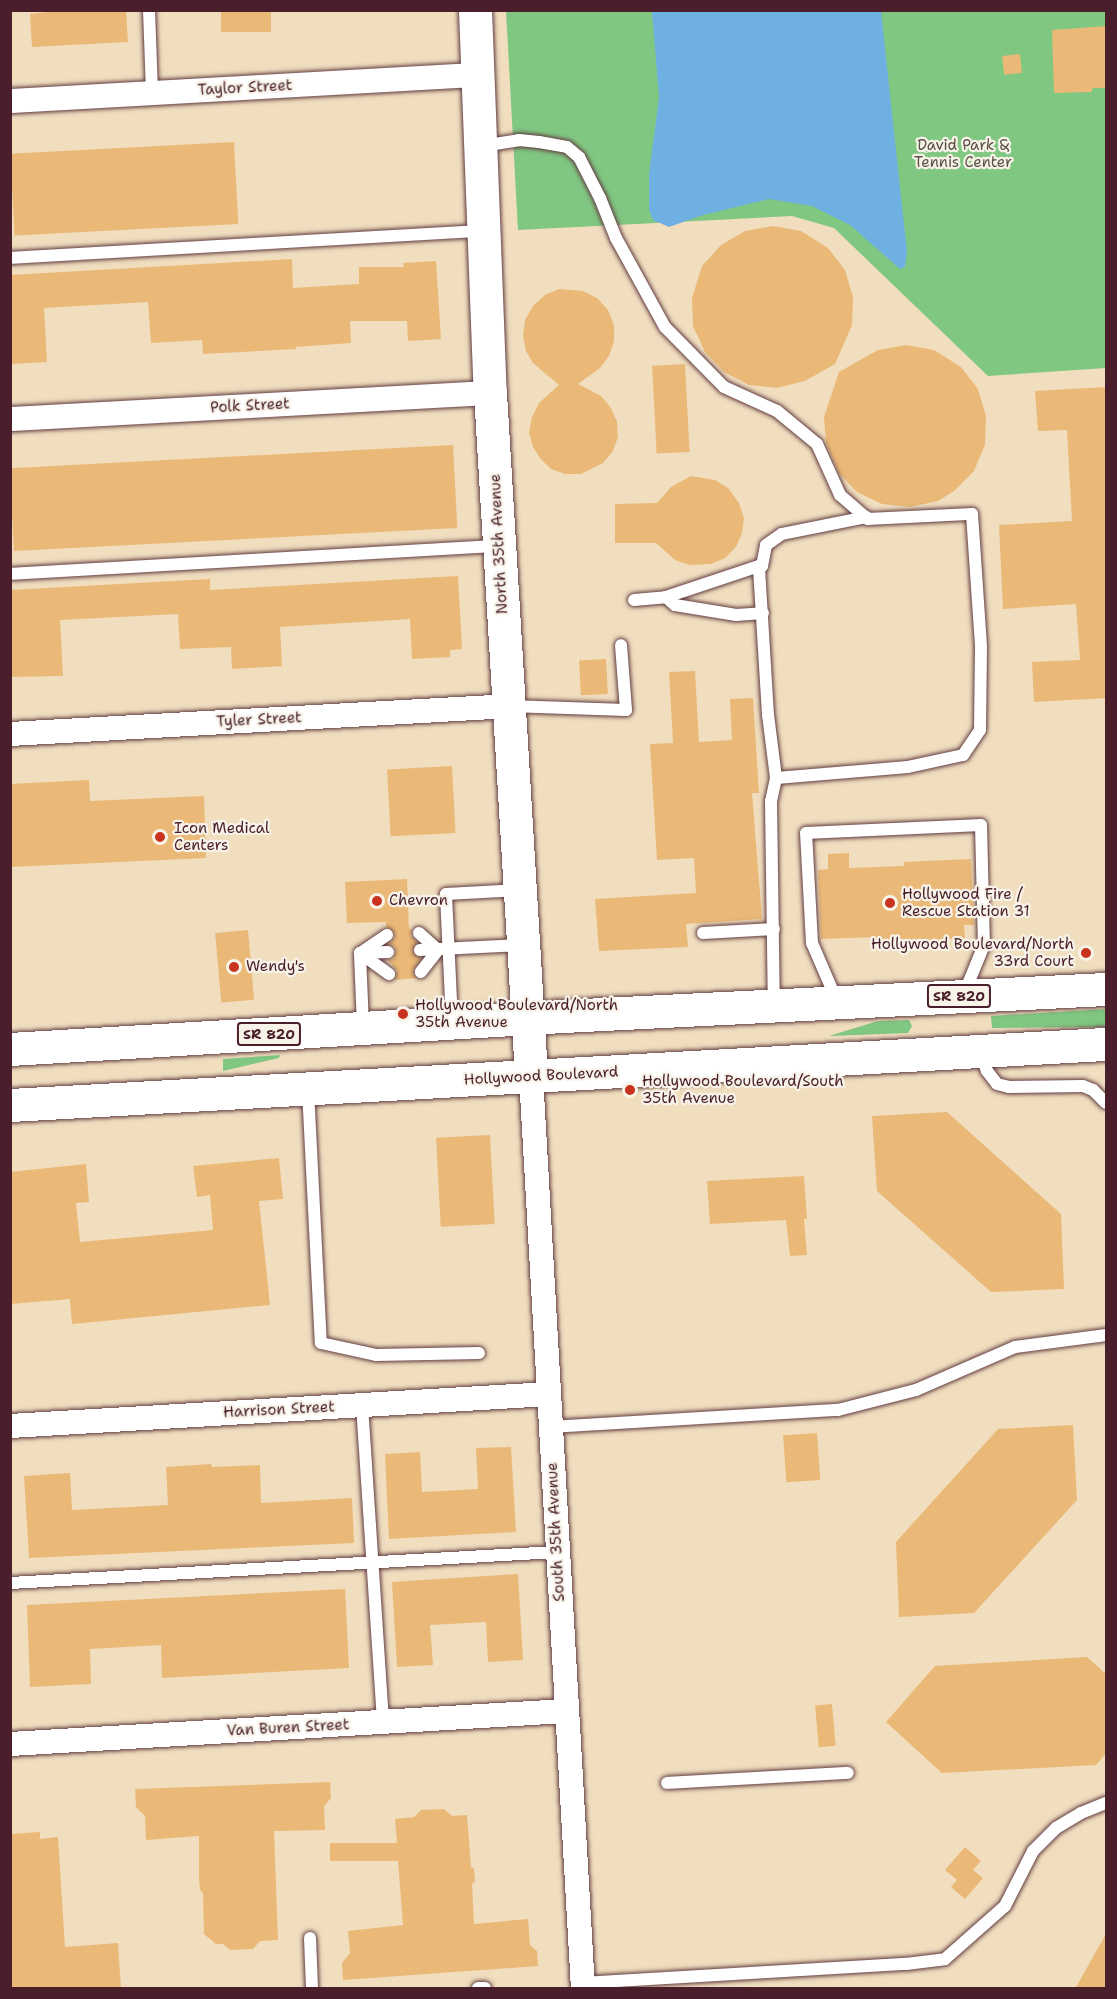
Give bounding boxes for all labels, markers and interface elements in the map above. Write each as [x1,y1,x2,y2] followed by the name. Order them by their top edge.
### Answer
[197,77,293,99] street label: Taylor Street
[914,136,1012,171] park label: David Park & Tennis Center
[210,395,290,417] street label: Polk Street
[486,473,512,615] street label: North 35th Avenue
[216,709,302,731] street label: Tyler Street
[174,819,270,854] place label: Icon Medical Centers
[151,828,169,846] marker: Icon Medical Centers
[902,885,1030,920] place label: Hollywood Fire / Rescue Station 31
[389,892,448,910] place label: Chevron
[370,894,384,908] marker: Chevron
[883,896,897,910] marker: Hollywood Fire / Rescue Station 31
[871,935,1074,970] place label: Hollywood Boulevard/North 33rd Court
[1079,946,1093,960] marker: Hollywood Boulevard/North 33rd Court
[246,958,305,976] place label: Wendy's
[227,960,241,974] marker: Wendy's
[926,985,992,1007] road number: SR 820
[415,996,618,1031] place label: Hollywood Boulevard/North 35th Avenue
[396,1007,410,1021] marker: Hollywood Boulevard/North 35th Avenue
[236,1023,302,1045] road number: SR 820
[463,1063,619,1089] street label: Hollywood Boulevard
[642,1072,844,1107] place label: Hollywood Boulevard/South 35th Avenue
[623,1083,637,1097] marker: Hollywood Boulevard/South 35th Avenue
[223,1398,335,1422] street label: Harrison Street
[543,1462,569,1602] street label: South 35th Avenue
[226,1716,350,1740] street label: Van Buren Street

